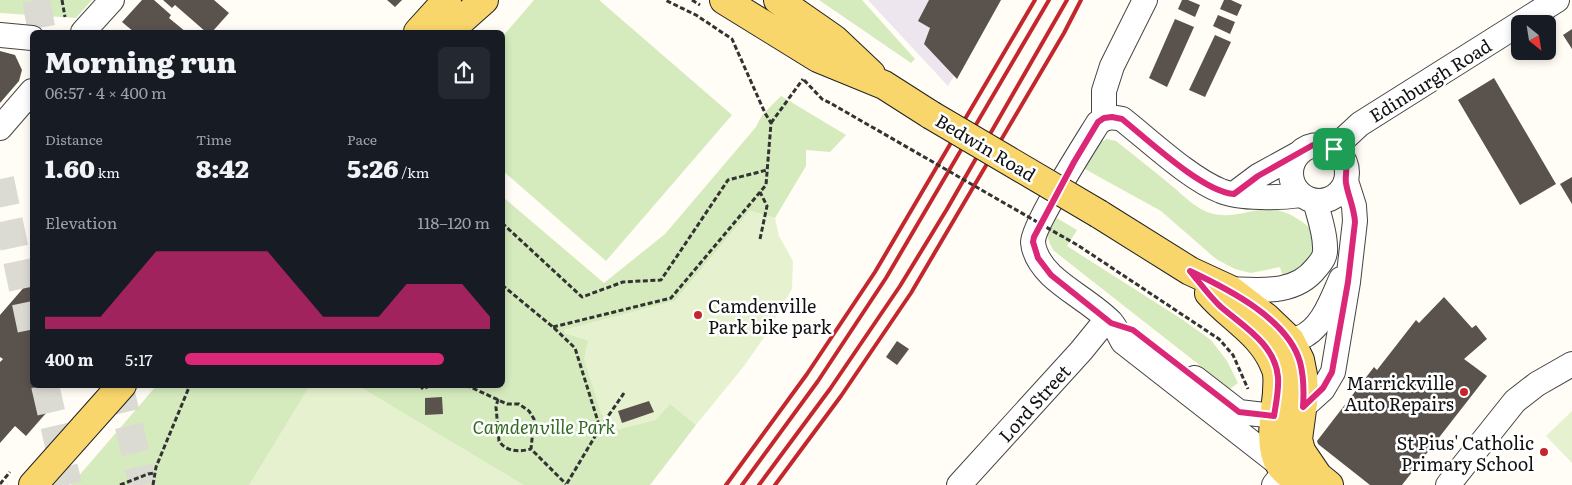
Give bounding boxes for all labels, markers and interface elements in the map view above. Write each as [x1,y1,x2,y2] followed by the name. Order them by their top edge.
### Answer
[1511,15,1556,60] north arrow
[1511,15,1556,60] map controls
[1364,32,1496,128] street label: Edinburgh Road
[45,40,236,82] text: Morning run
[438,47,490,99] button: share
[45,80,167,104] text: 06:57 · 4 × 400 m
[931,106,1041,188] street label: Bedwin Road
[1313,128,1355,170] pin
[45,129,103,149] text: Distance
[196,129,232,149] text: Time
[347,129,377,149] text: Pace
[1320,135,1348,163] icon: arrive
[45,149,95,186] text: 1.60
[196,149,249,186] text: 8:42
[347,149,398,186] text: 5:26
[95,162,120,182] text: km
[398,162,429,182] text: /km
[45,210,117,234] text: Elevation
[418,210,490,234] text: 118–120 m
[708,292,832,340] place label: Camdenville Park bike park
[692,309,704,321] marker: Camdenville Park bike park
[45,347,94,371] text: 400 m
[125,347,153,371] text: 5:17
[992,358,1077,448] street label: Lord Street
[1344,369,1454,417] place label: Marrickville Auto Repairs
[1458,386,1470,398] marker: Marrickville Auto Repairs
[473,413,616,440] park label: Camdenville Park
[1396,429,1534,477] place label: St Pius' Catholic Primary School
[1538,446,1550,458] marker: St Pius' Catholic Primary School

